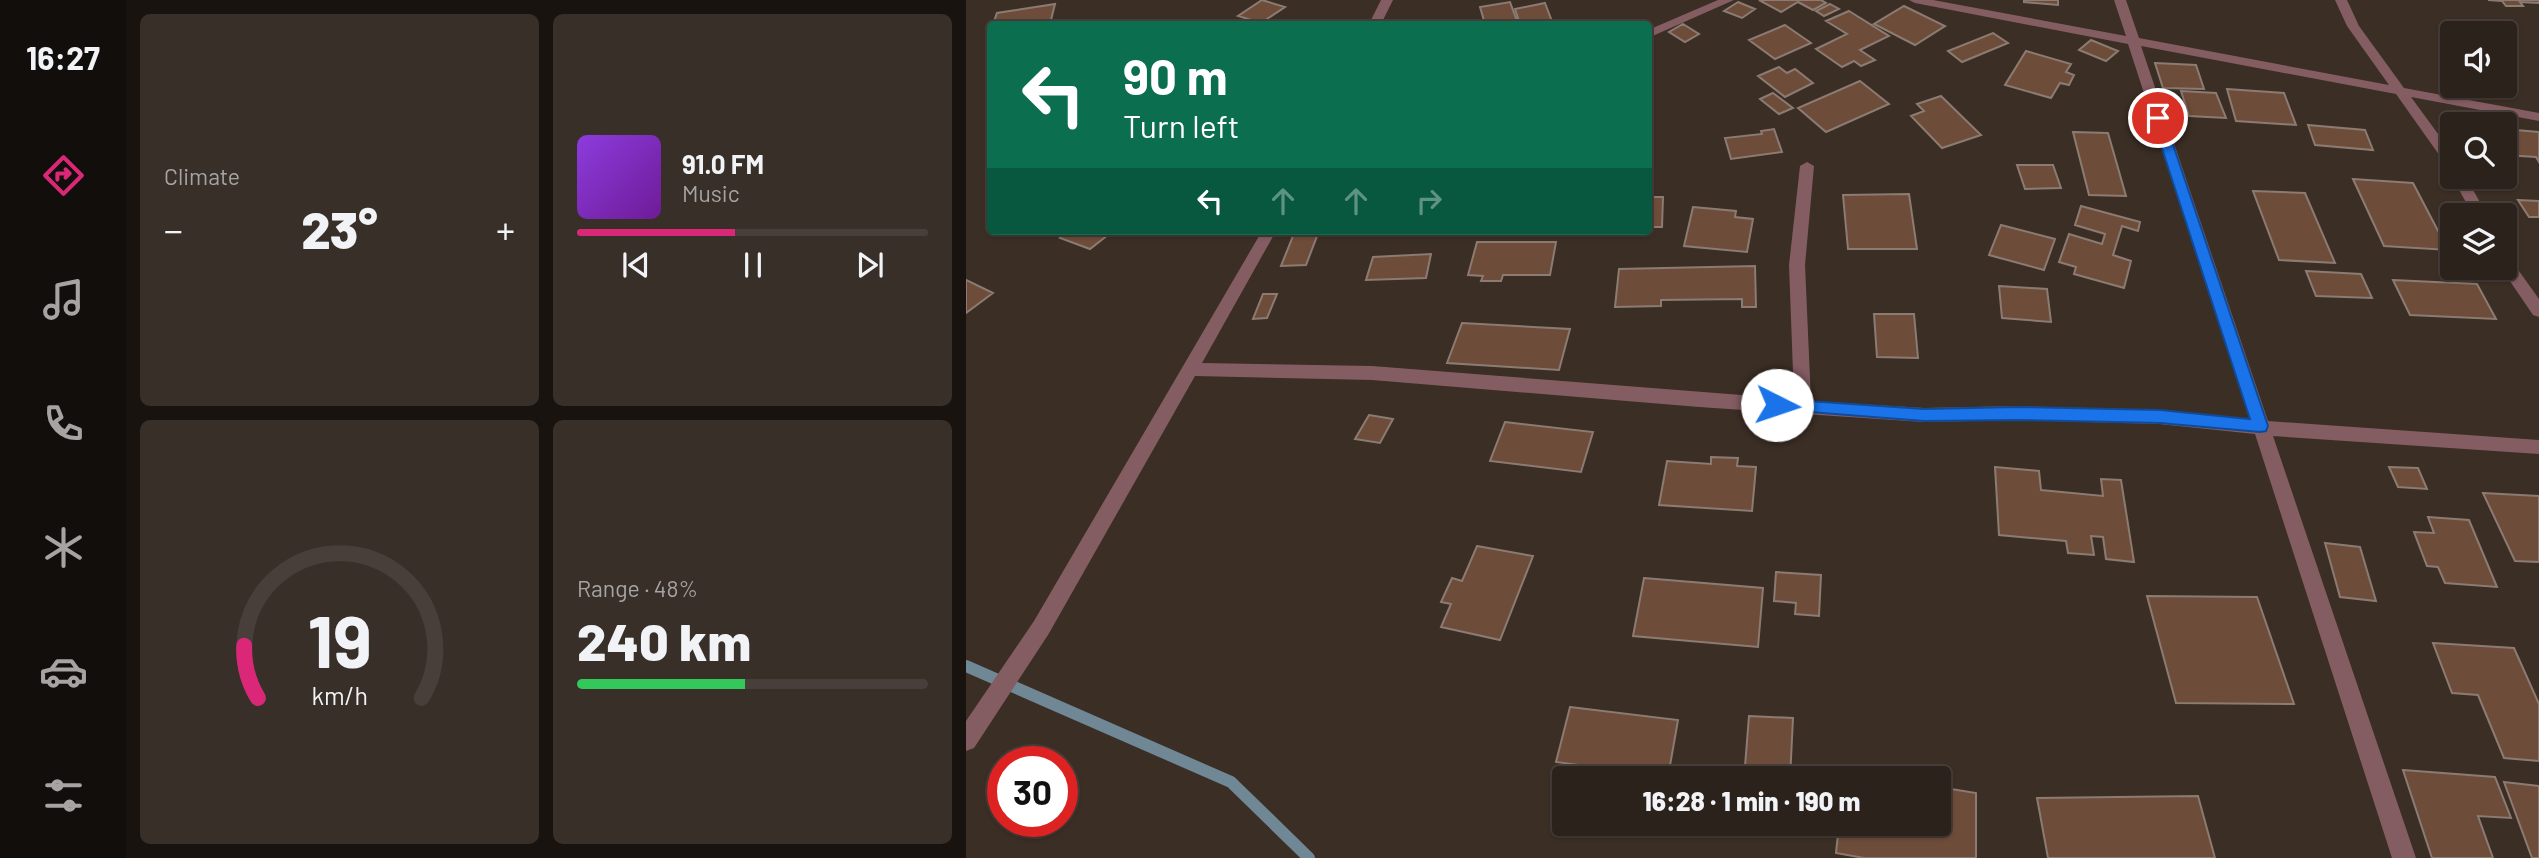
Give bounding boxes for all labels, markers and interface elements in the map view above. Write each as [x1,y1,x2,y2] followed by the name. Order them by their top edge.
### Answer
[2440,21,2517,280] map controls
[2440,21,2517,98] button: sound
[26,38,100,76] text: 16:27
[1123,46,1228,105] text: 90 m
[1008,49,1099,140] icon: left
[2128,88,2188,148] pin
[2139,99,2177,137] icon: arrive
[1123,106,1240,144] text: Turn left
[2440,112,2517,189] button: search
[682,148,764,179] text: 91.0 FM
[39,151,88,200] icon: directions
[164,162,240,190] text: Climate
[682,179,740,207] text: Music
[1191,182,1229,220] icon: left
[1264,182,1302,220] icon: ahead
[1337,182,1375,220] icon: ahead
[1410,182,1448,220] icon: right
[301,197,378,259] text: 23°
[2440,203,2517,280] button: layers
[164,206,183,252] text: −
[496,206,515,252] text: +
[617,246,655,284] icon: previous
[734,246,772,284] icon: pause
[851,246,889,284] icon: next
[39,275,88,324] icon: music
[1740,368,1814,442] position arrow
[39,399,88,448] icon: phone
[39,523,88,572] icon: climate
[577,574,698,602] text: Range · 48%
[307,595,372,683] text: 19
[577,609,751,671] text: 240 km
[39,647,88,696] icon: car
[311,680,368,710] text: km/h
[987,746,1078,837] speed limit sign: 30
[39,771,88,820] icon: filters
[1643,785,1860,816] text: 16:28 · 1 min · 190 m

